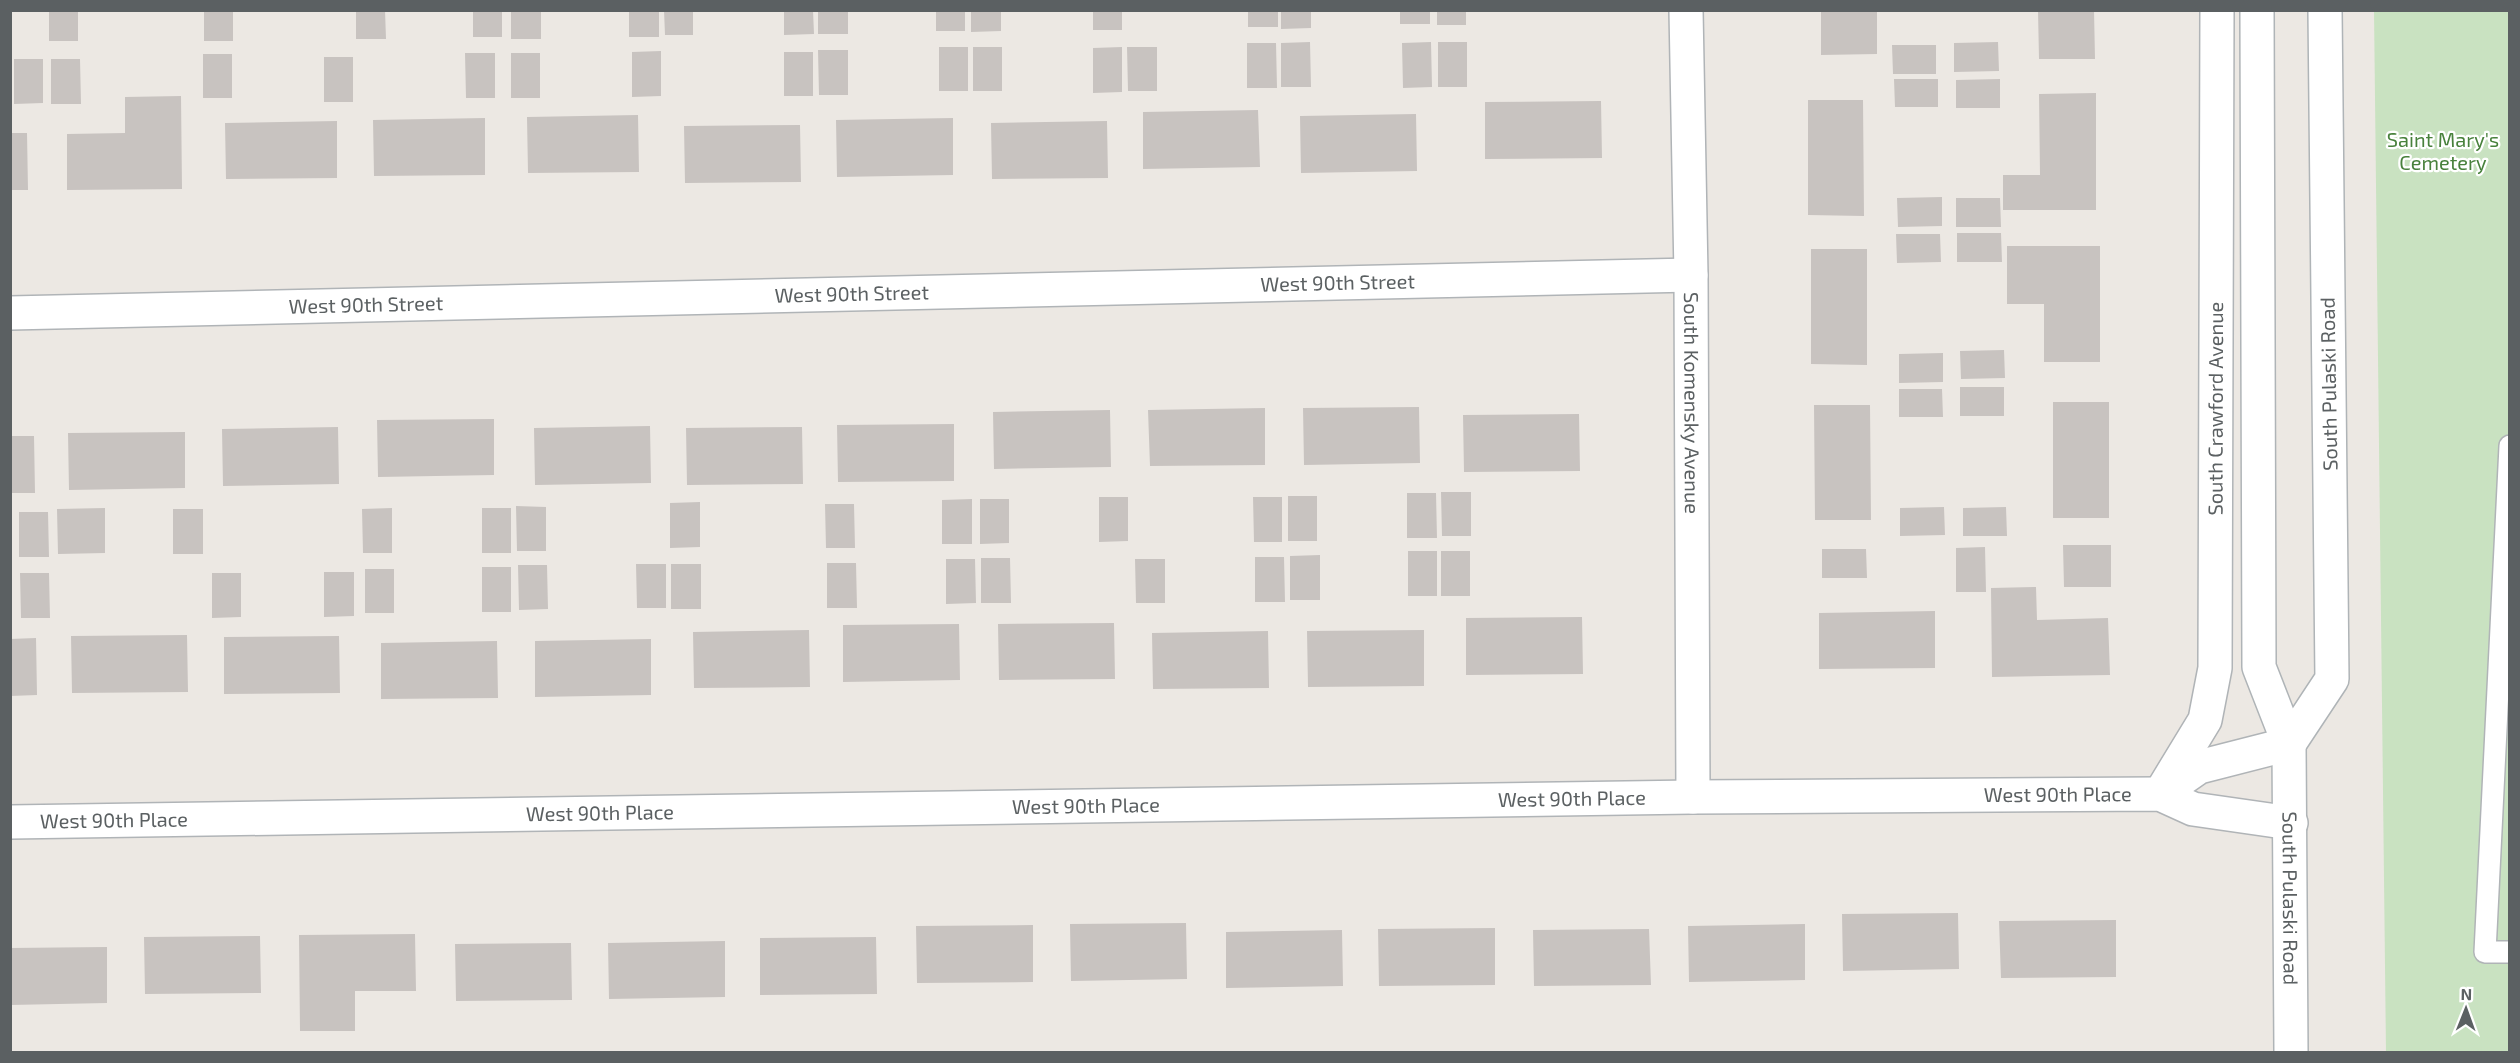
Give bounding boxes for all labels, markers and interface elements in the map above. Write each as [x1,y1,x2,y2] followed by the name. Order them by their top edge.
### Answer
[2387,127,2499,174] park label: Saint Mary's Cemetery
[1260,268,1416,296] street label: West 90th Street
[774,279,930,307] street label: West 90th Street
[288,290,444,318] street label: West 90th Street
[1680,292,1705,514] street label: South Komensky Avenue
[2314,297,2342,471] street label: South Pulaski Road
[2202,302,2227,516] street label: South Crawford Avenue
[1984,781,2132,806] street label: West 90th Place
[1498,785,1646,811] street label: West 90th Place
[1012,792,1160,818] street label: West 90th Place
[526,799,674,825] street label: West 90th Place
[40,806,188,833] street label: West 90th Place
[2278,811,2304,985] street label: South Pulaski Road
[2436,979,2496,1039] north arrow
[2460,984,2472,1003] text: N

